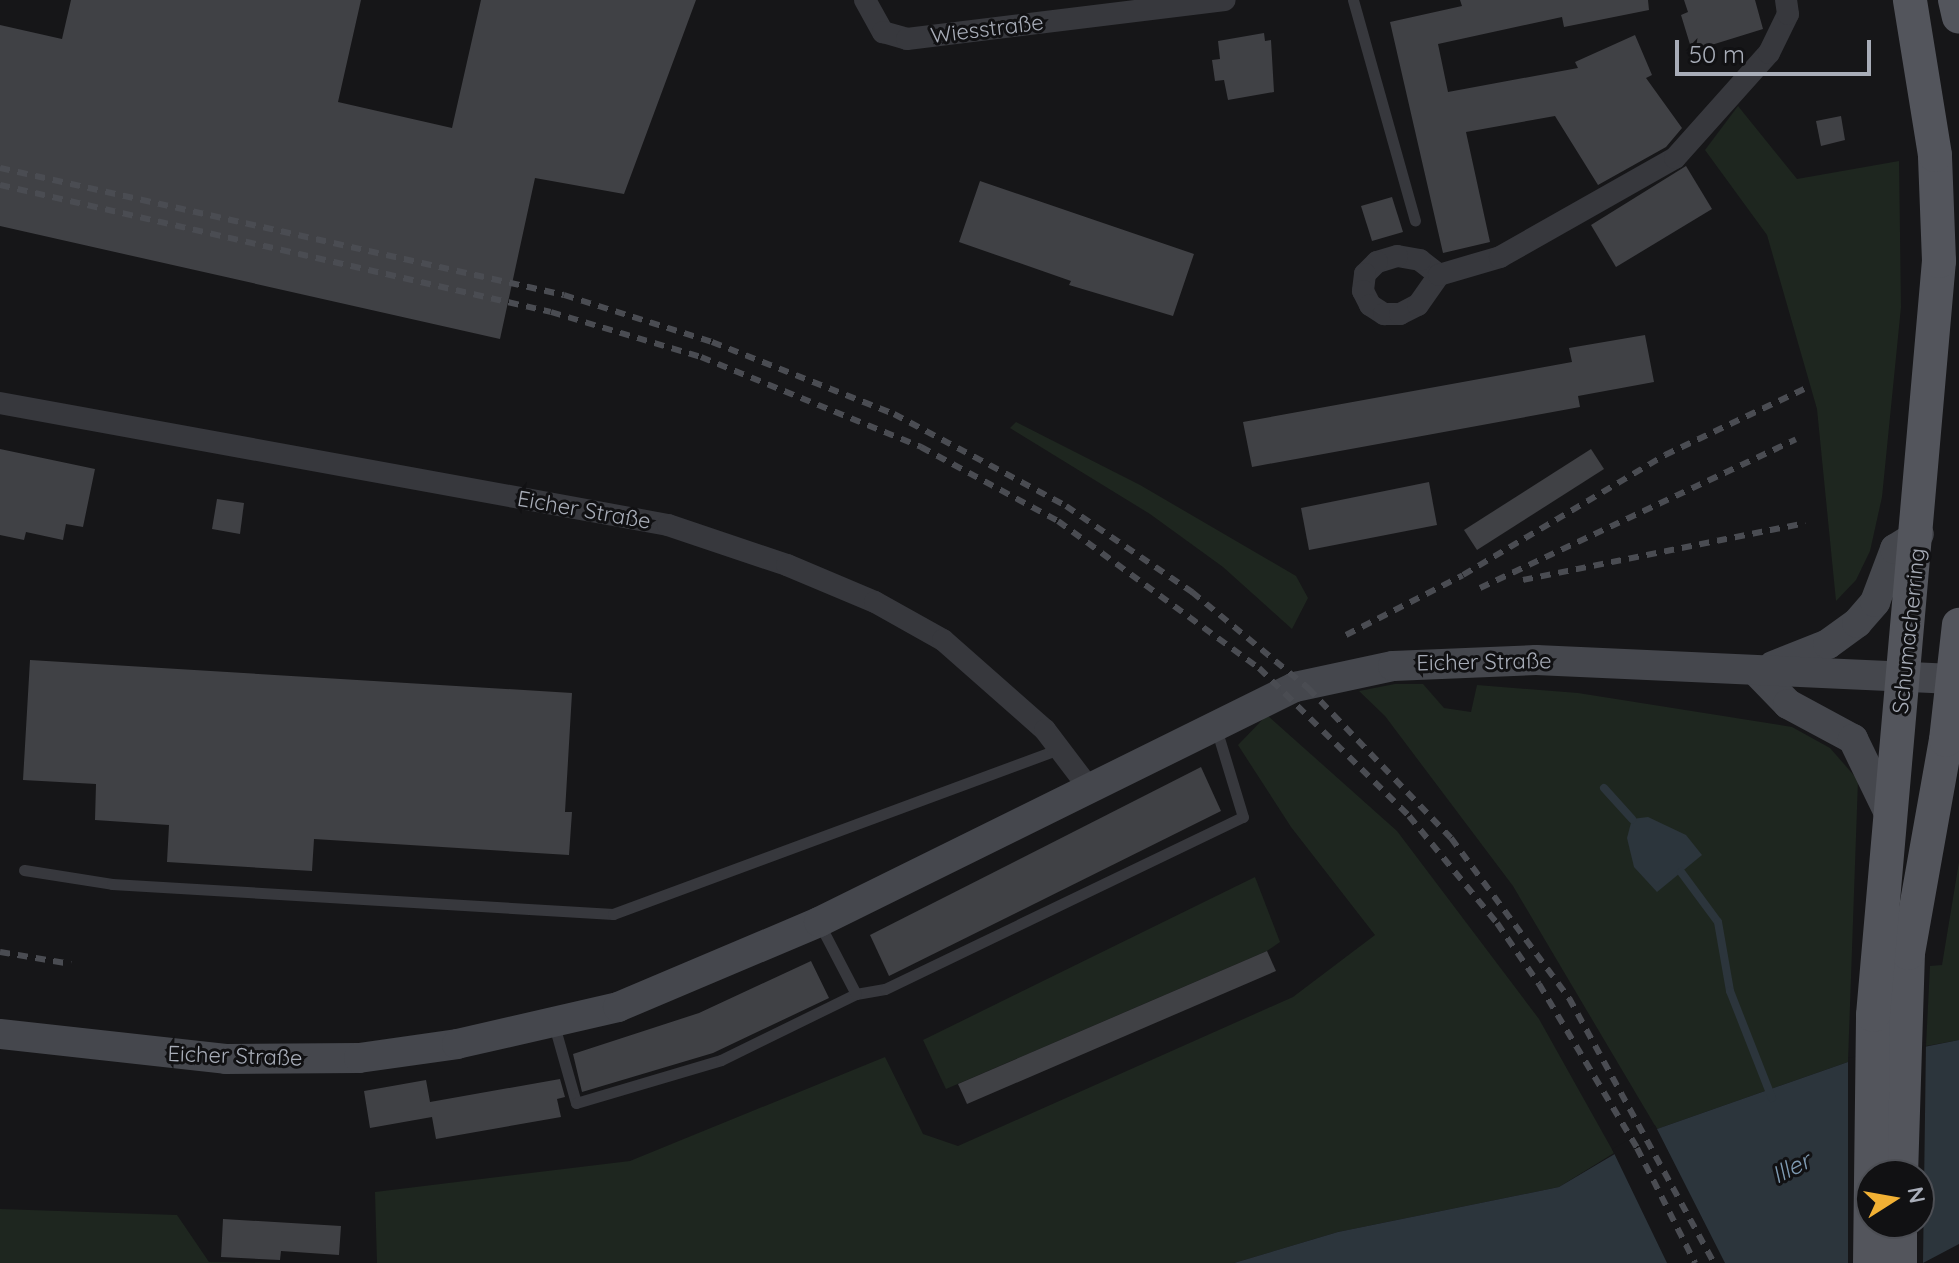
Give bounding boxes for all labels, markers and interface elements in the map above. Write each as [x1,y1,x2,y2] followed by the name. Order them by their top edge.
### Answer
[929,9,1045,49] street label: Wiesstraße
[1679,24,1875,74] scale bar
[1689,39,1745,69] text: 50 m
[515,485,653,535] street label: Eicher Straße
[1887,547,1931,715] street label: Schumacherring
[1416,648,1552,676] street label: Eicher Straße
[167,1040,303,1072] street label: Eicher Straße
[1767,1146,1815,1190] water label: Iller
[1855,1159,1935,1239] north arrow
[1901,1184,1932,1205] text: N

